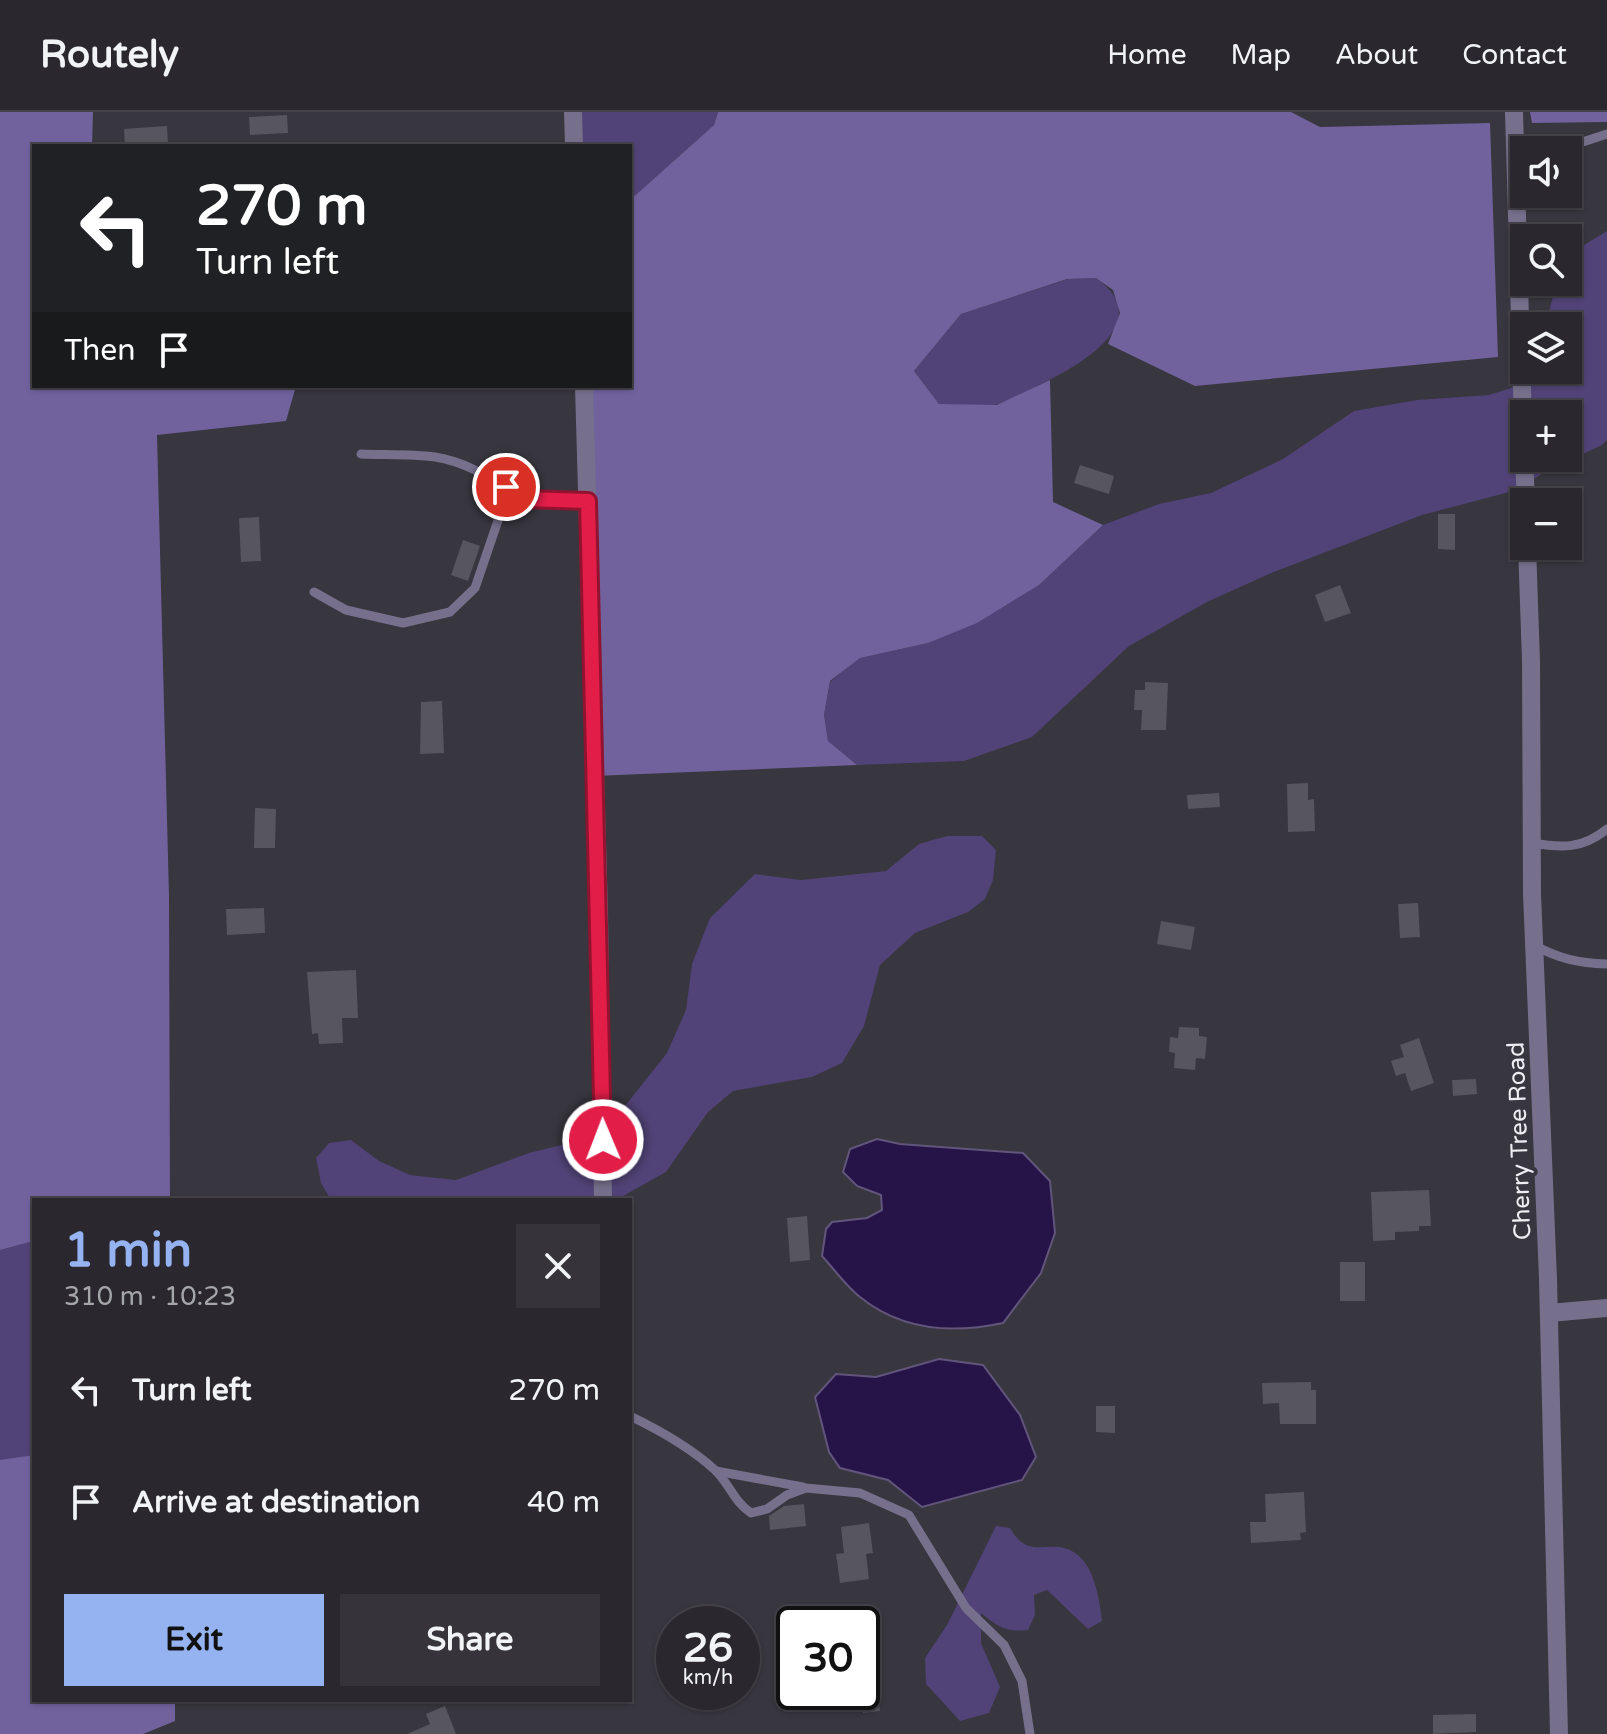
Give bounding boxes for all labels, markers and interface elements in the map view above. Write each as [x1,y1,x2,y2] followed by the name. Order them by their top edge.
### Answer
[40,32,179,78] text: Routely
[1107,38,1187,72] text: Home
[1231,38,1291,72] text: Map
[1335,38,1418,72] text: About
[1462,38,1567,72] text: Contact
[1510,136,1582,560] map controls
[1510,136,1582,208] button: sound
[196,173,367,240] text: 270 m
[64,176,168,280] icon: left
[1510,224,1582,296] button: search
[196,241,339,284] text: Turn left
[1510,312,1582,384] button: layers
[152,328,196,372] icon: arrive
[64,332,136,369] text: Then
[1510,400,1582,472] button: +
[472,453,540,521] pin
[484,465,528,509] icon: arrive
[1510,488,1582,560] button: −
[1502,1041,1537,1240] street label: Cherry Tree Road
[561,1098,645,1182] position arrow
[64,1222,192,1280] text: 1 min
[516,1224,600,1308] button: close
[64,1281,236,1312] text: 310 m · 10:23
[64,1368,108,1412] icon: left
[132,1372,251,1409] text: Turn left
[508,1372,600,1409] text: 270 m
[64,1480,108,1524] icon: arrive
[132,1484,420,1521] text: Arrive at destination
[527,1484,600,1521] text: 40 m
[64,1594,324,1686] button: Exit
[340,1594,600,1686] button: Share
[776,1606,880,1710] speed limit sign: 30
[683,1624,733,1672] text: 26
[683,1666,733,1690] text: km/h

